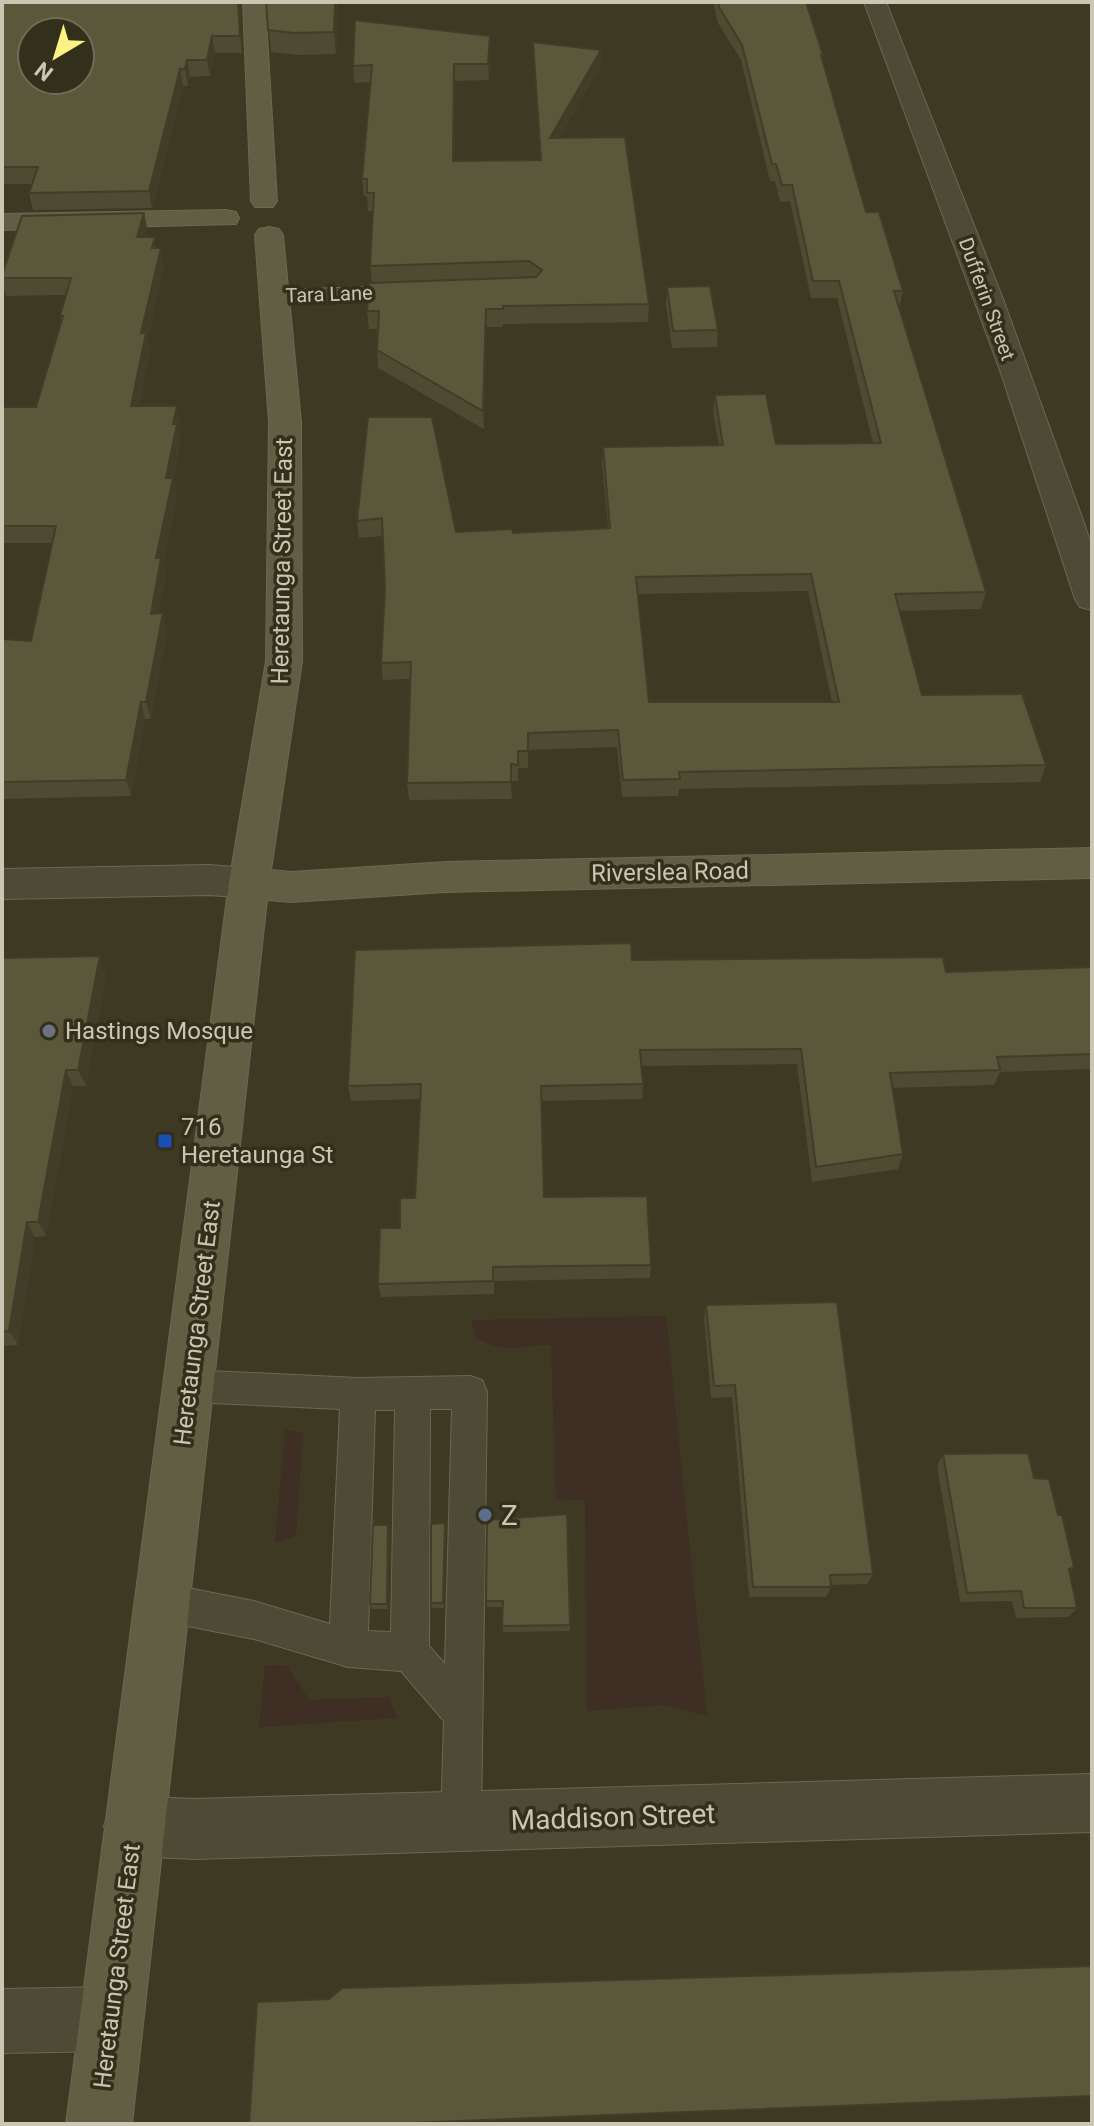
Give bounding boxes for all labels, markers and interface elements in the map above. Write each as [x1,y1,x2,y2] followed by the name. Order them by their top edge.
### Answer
[16,16,96,96] north arrow
[30,57,58,86] text: N
[954,234,1020,364] street label: Dufferin Street
[285,280,373,308] street label: Tara Lane
[266,437,298,685] street label: Heretaunga Street East
[591,857,749,887] street label: Riverslea Road
[65,1017,253,1045] place label: Hastings Mosque
[40,1022,58,1040] marker: Hastings Mosque
[181,1113,334,1169] place label: 716 Heretaunga St
[156,1132,174,1150] marker: 716 Heretaunga St
[168,1199,226,1447] street label: Heretaunga Street East
[501,1499,518,1532] place label: Z
[476,1506,494,1524] marker: Z
[510,1797,716,1837] street label: Maddison Street
[88,1842,146,2090] street label: Heretaunga Street East

